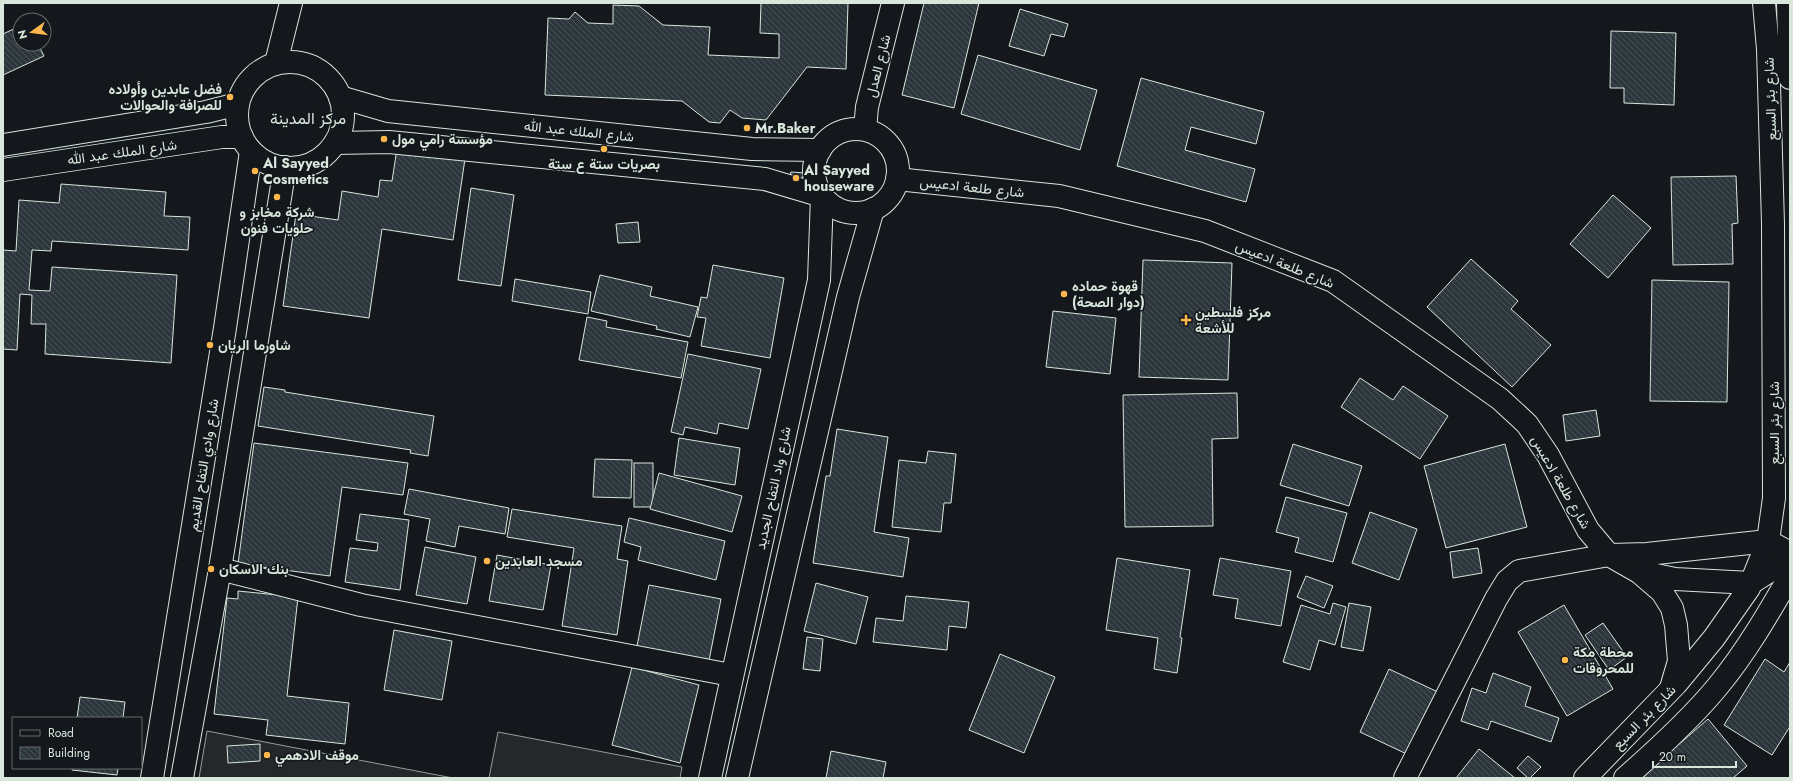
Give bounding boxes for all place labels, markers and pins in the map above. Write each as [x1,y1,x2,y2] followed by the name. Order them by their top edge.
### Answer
[108,79,222,115] place label: فضل عابدين وأولاده للصرافة والحوالات
[225,92,235,102] marker: فضل عابدين وأولاده للصرافة والحوالات
[755,118,816,138] place label: Mr.Baker
[742,123,752,133] marker: Mr.Baker
[392,129,493,151] place label: مؤسسة رامي مول
[379,134,389,144] marker: مؤسسة رامي مول
[599,144,609,154] marker: بصريات ستة ع ستة
[262,153,329,189] place label: Al Sayyed Cosmetics
[548,154,660,174] place label: بصريات ستة ع ستة
[803,160,874,196] place label: Al Sayyed houseware
[250,166,260,176] marker: Al Sayyed Cosmetics
[791,173,801,183] marker: Al Sayyed houseware
[272,192,282,202] marker: شركة مخابز و حلويات فنون
[240,202,314,238] place label: شركة مخابز و حلويات فنون
[1072,276,1145,312] place label: قهوة حماده (دوار الصحة)
[1059,289,1069,299] marker: قهوة حماده (دوار الصحة)
[1195,302,1271,338] place label: مركز فلسطين للأشعة
[1180,314,1192,326] marker: مركز فلسطين للأشعة
[218,335,291,355] place label: شاورما الريان
[205,340,215,350] marker: شاورما الريان
[495,551,583,571] place label: مسجد العابدين
[482,556,492,566] marker: مسجد العابدين
[219,559,289,579] place label: بنك الاسكان
[206,564,216,574] marker: بنك الاسكان
[1573,642,1634,678] place label: محطة مكة للمحروقات
[1560,655,1570,665] marker: محطة مكة للمحروقات
[275,745,359,767] place label: موقف الادهمي
[262,750,272,760] marker: موقف الادهمي

